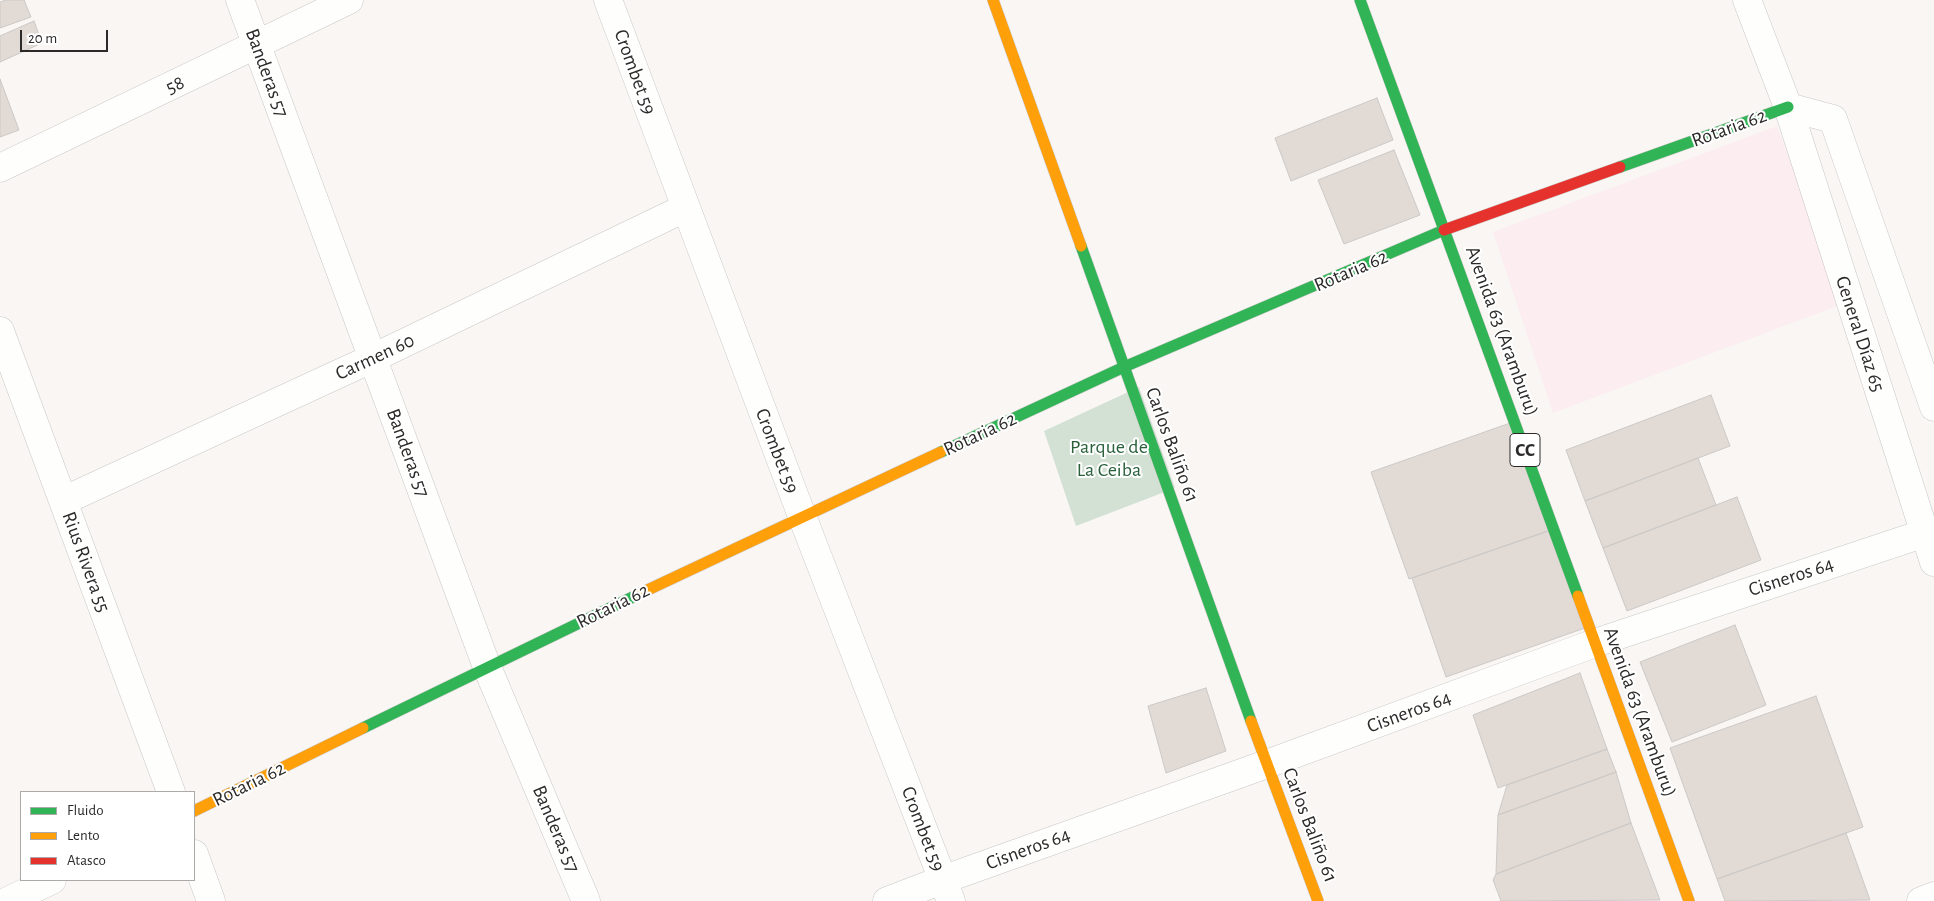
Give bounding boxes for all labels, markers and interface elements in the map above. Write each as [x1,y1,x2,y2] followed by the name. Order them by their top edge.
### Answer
[22,20,110,52] scale bar
[240,25,294,121] street label: Banderas 57
[609,26,661,118] street label: Crombet 59
[28,31,57,46] text: 20 m
[162,70,188,100] street label: 58
[1688,103,1770,153] street label: Rotaria 62
[1460,243,1544,419] street label: Avenida 63 (Aramburu)
[1310,245,1392,297] street label: Rotaria 62
[1830,273,1890,395] street label: General Díaz 65
[332,328,418,386] street label: Carmen 60
[1140,384,1204,506] street label: Carlos Baliño 61
[381,405,435,501] street label: Banderas 57
[750,405,804,497] street label: Crombet 59
[940,407,1020,461] street label: Rotaria 62
[1510,434,1540,466] road number: CC
[1070,435,1148,482] park label: Parque de La Ceiba
[57,508,115,616] street label: Rius Rivera 55
[1745,552,1837,602] street label: Cisneros 64
[573,578,653,634] street label: Rotaria 62
[1598,624,1682,800] street label: Avenida 63 (Aramburu)
[1363,686,1455,738] street label: Cisneros 64
[209,756,289,812] street label: Rotaria 62
[1277,764,1343,886] street label: Carlos Baliño 61
[527,782,585,876] street label: Banderas 57
[896,783,950,875] street label: Crombet 59
[20,791,195,881] legend
[67,803,104,818] text: Fluido
[982,823,1074,875] street label: Cisneros 64
[67,828,100,843] text: Lento
[67,853,106,868] text: Atasco

